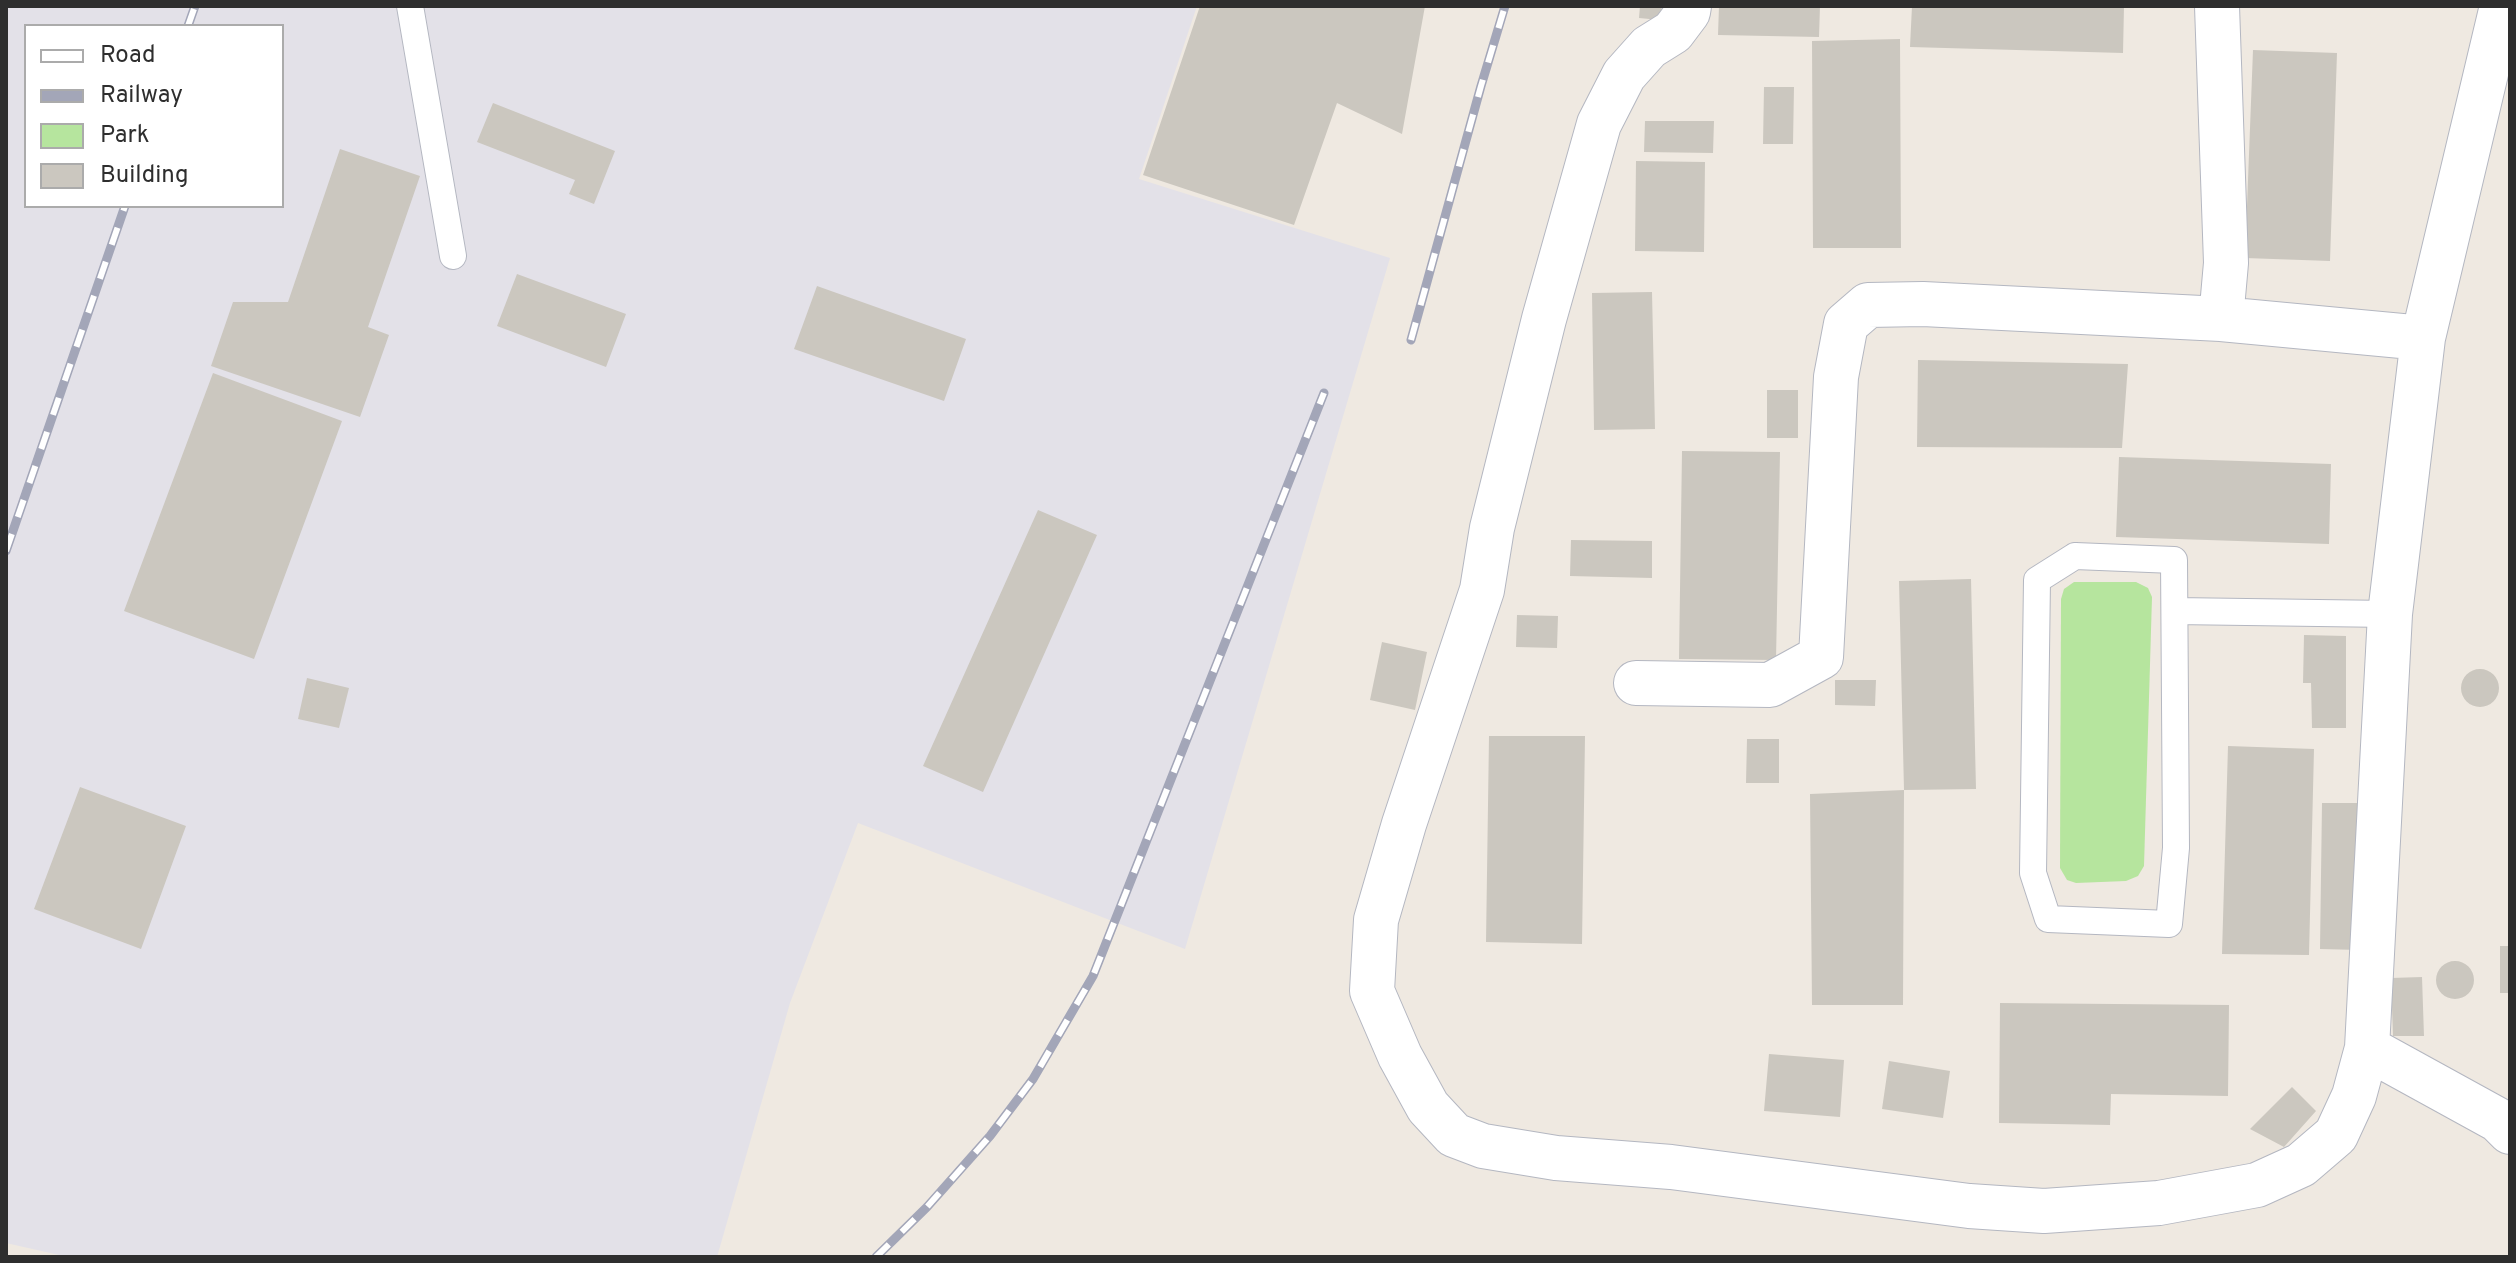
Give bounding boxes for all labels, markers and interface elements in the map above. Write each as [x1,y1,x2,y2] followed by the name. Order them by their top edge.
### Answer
[24,24,284,208] legend
[100,41,156,71] text: Road
[100,81,183,111] text: Railway
[100,121,150,151] text: Park
[100,161,189,191] text: Building

